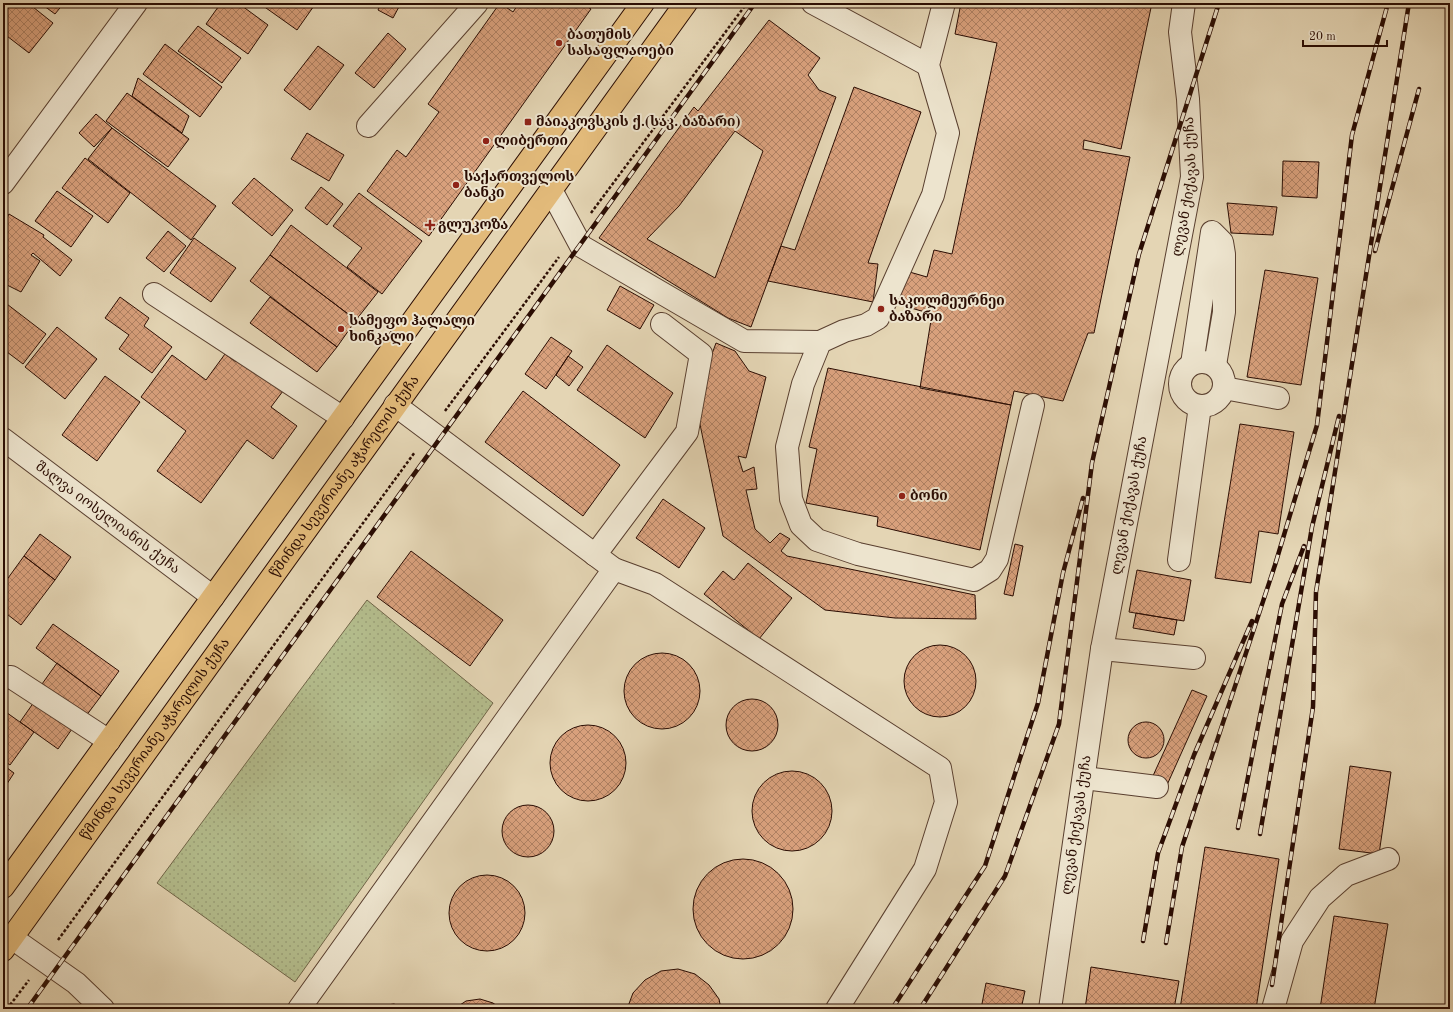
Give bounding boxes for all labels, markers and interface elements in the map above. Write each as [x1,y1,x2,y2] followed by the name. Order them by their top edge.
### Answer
[1303,22,1387,48] scale bar
[567,28,674,59] place label: ბათუმის სასაფლაოები
[1309,31,1336,43] text: 20 m
[554,38,564,48] marker: ბათუმის სასაფლაოები
[536,115,741,130] place label: მაიაკოვსკის ქ.(საკ. ბაზარი)
[1170,116,1200,258] street label: ლევან ქიქავას ქუჩა
[523,117,533,127] marker: მაიაკოვსკის ქ.(საკ. ბაზარი)
[494,134,568,149] place label: ლიბერთი
[481,136,491,146] marker: ლიბერთი
[464,170,574,201] place label: საქართველოს ბანკი
[451,180,461,190] marker: საქართველოს ბანკი
[438,218,508,233] place label: გლუკოზა
[425,220,435,230] marker: გლუკოზა
[889,293,1005,324] place label: საკოლმეურნეი ბაზარი
[876,304,886,314] marker: საკოლმეურნეი ბაზარი
[349,314,475,345] place label: სამეფო ჰალალი ხინკალი
[336,324,346,334] marker: სამეფო ჰალალი ხინკალი
[267,373,422,580] street label: წმინდა სევერიანე აჭარელის ქუჩა
[1109,435,1149,576] street label: ლევან ქიქავას ქუჩა
[33,459,182,576] street label: შალვა იოსელიანის ქუჩა
[910,488,948,503] place label: ბონი
[897,491,907,501] marker: ბონი
[78,636,232,843] street label: წმინდა სევერიანე აჭარელის ქუჩა
[1060,754,1094,896] street label: ლევან ქიქავას ქუჩა

